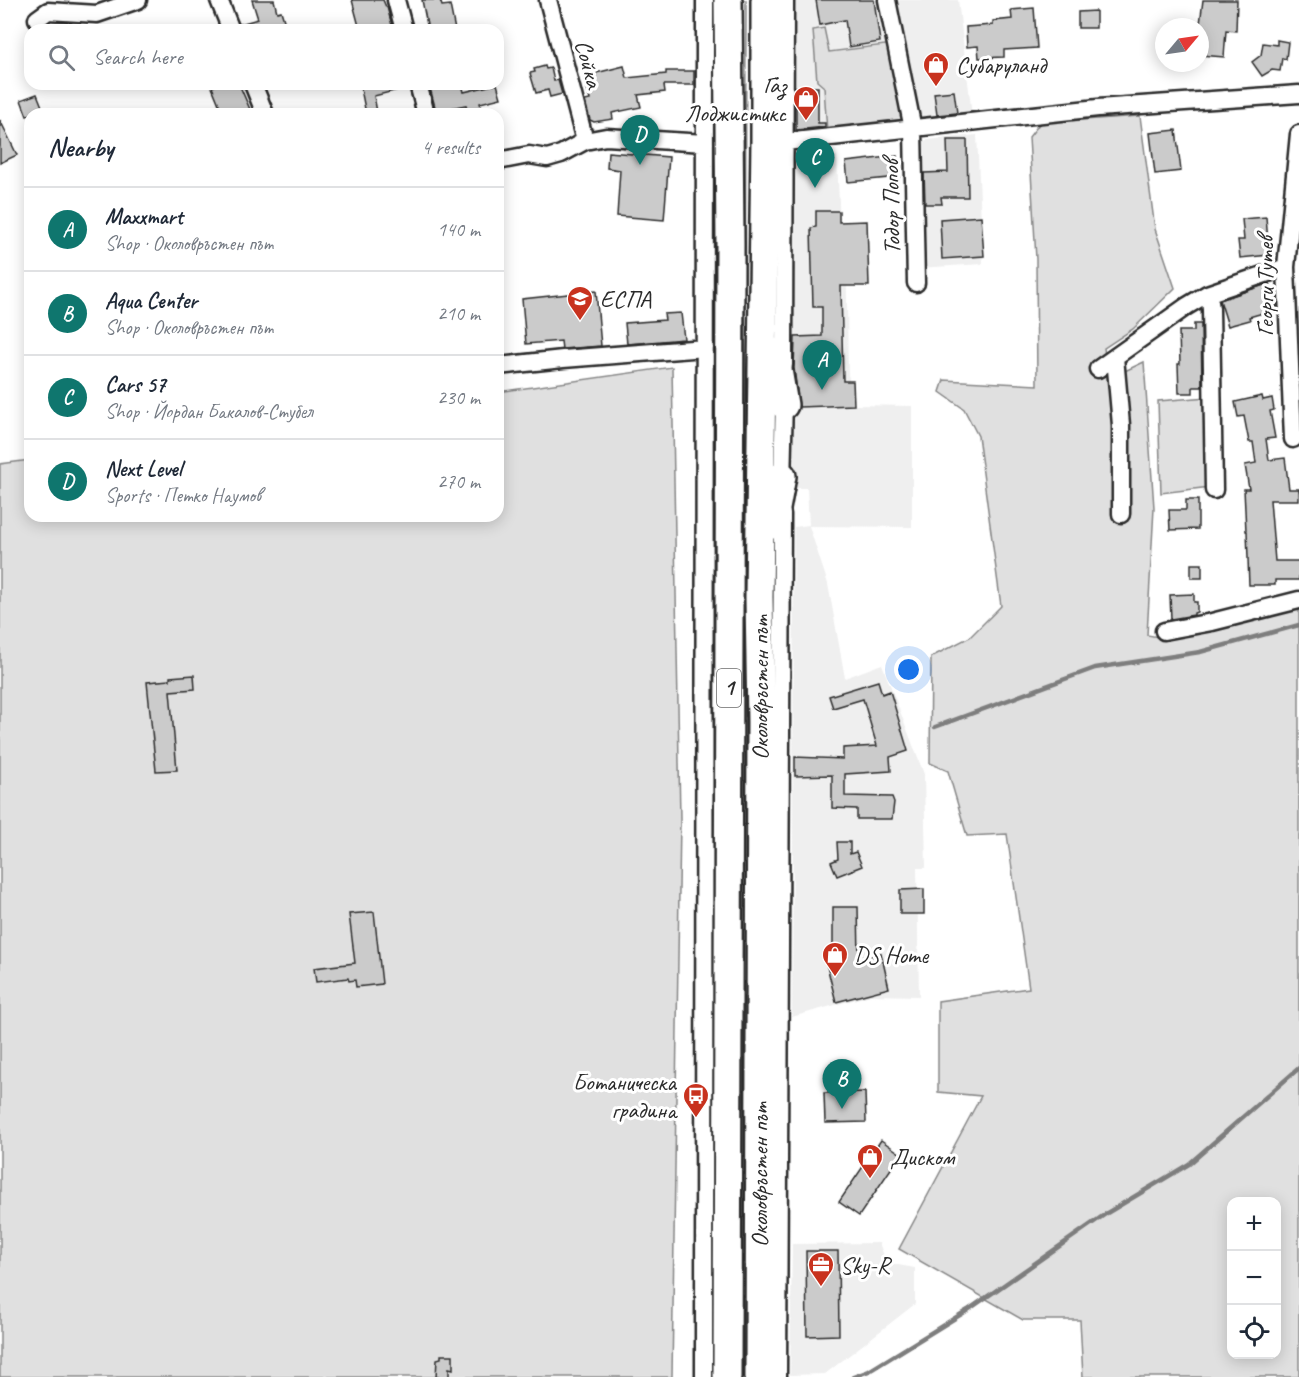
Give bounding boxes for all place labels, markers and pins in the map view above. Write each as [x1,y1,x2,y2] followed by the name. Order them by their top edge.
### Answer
[921,50,951,88] shop icon: Субаруланд
[956,50,1048,80] place label: Субаруланд
[685,70,788,128] place label: Газ Лоджистикс
[791,84,821,122] shop icon: Газ Лоджистикс
[620,116,660,165] pin: D
[796,138,834,188] pin: C
[565,284,595,322] school or university icon: ЕСПА
[600,284,652,314] place label: ЕСПА
[802,340,842,390] pin: A
[820,940,850,978] shop icon: DS Home
[854,940,930,970] place label: DS Home
[822,1060,862,1109] pin: B
[573,1067,678,1125] place label: Ботаническа градина
[681,1081,711,1119] bus stop icon: Ботаническа градина
[855,1142,885,1180] shop icon: Диском
[890,1142,956,1172] place label: Диском
[806,1250,836,1288] office icon: Sky-R
[840,1250,893,1280] place label: Sky-R

